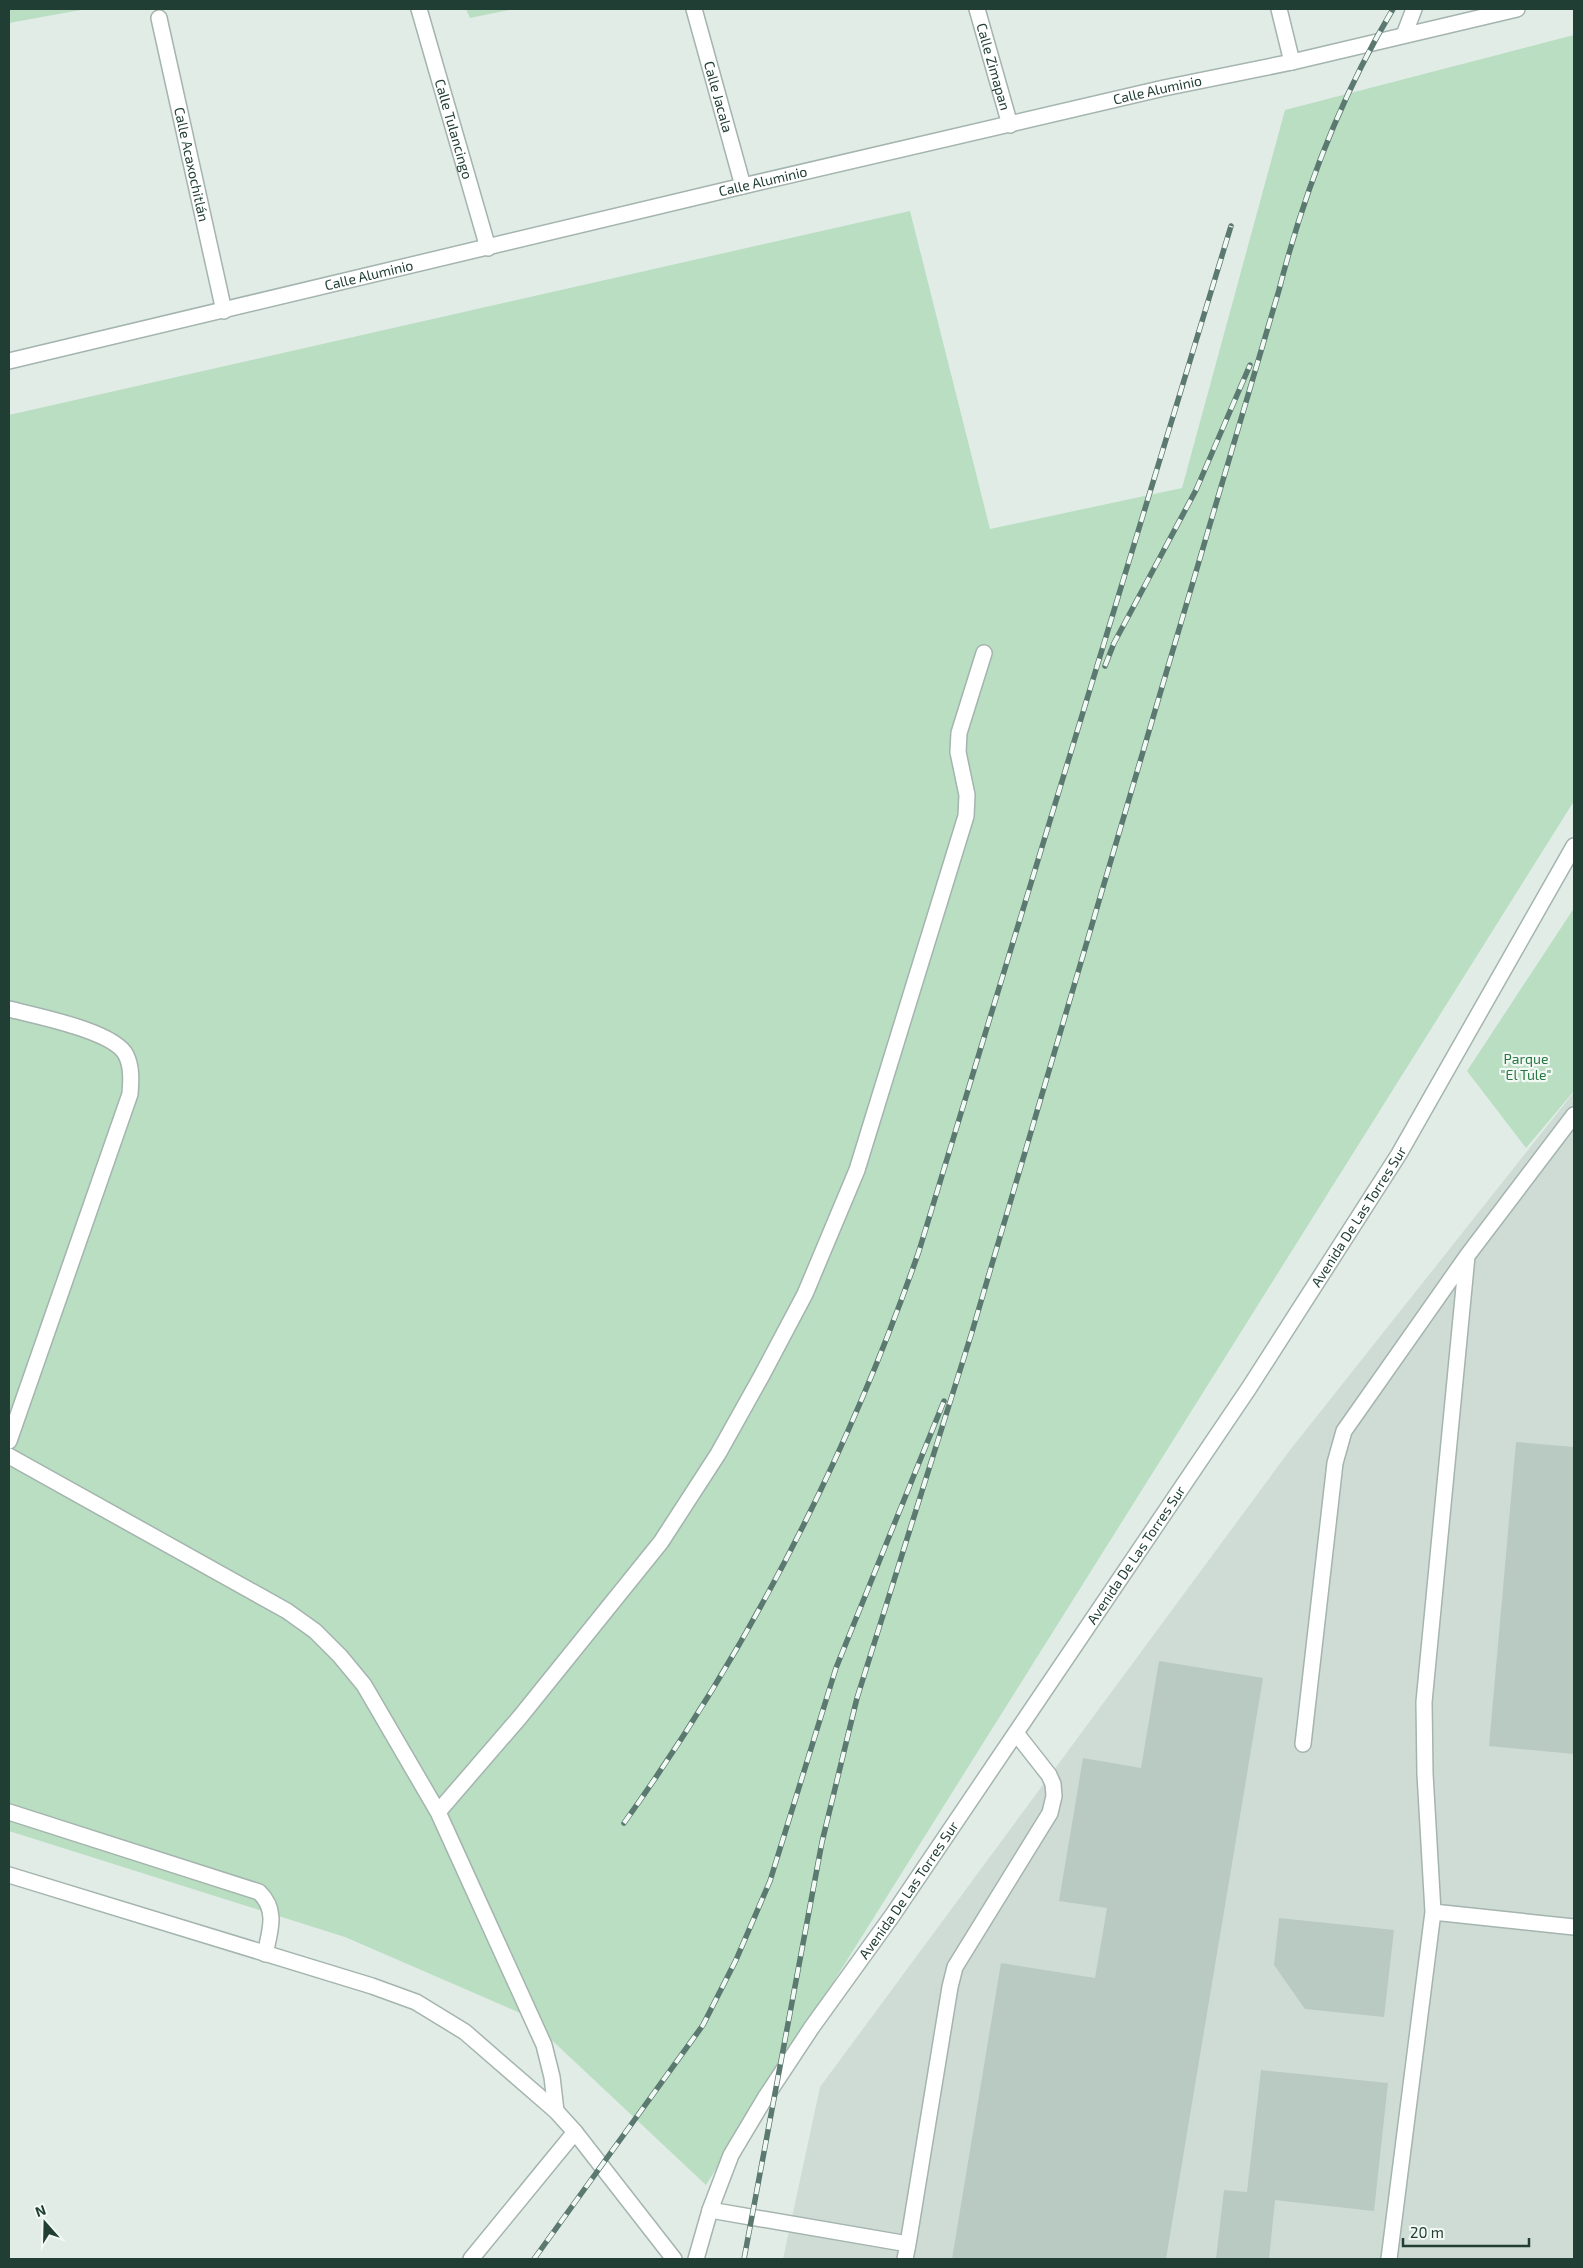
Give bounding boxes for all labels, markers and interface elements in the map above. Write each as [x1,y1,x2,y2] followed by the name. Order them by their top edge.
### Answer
[973,21,1014,112] street label: Calle Zimapan
[701,59,737,134] street label: Calle Jacala
[1111,72,1203,108] street label: Calle Aluminio
[432,77,477,181] street label: Calle Tulancingo
[171,106,213,223] street label: Calle Acaxochitlán
[717,162,809,200] street label: Calle Aluminio
[323,256,415,293] street label: Calle Aluminio
[1501,1050,1551,1083] park label: Parque "El Tule"
[1307,1143,1410,1290] street label: Avenida De Las Torres Sur
[1083,1482,1189,1627] street label: Avenida De Las Torres Sur
[855,1817,962,1962] street label: Avenida De Las Torres Sur
[20,2198,70,2248] north arrow
[33,2201,48,2220] text: N
[1403,2216,1529,2248] scale bar
[1410,2223,1444,2241] text: 20 m

